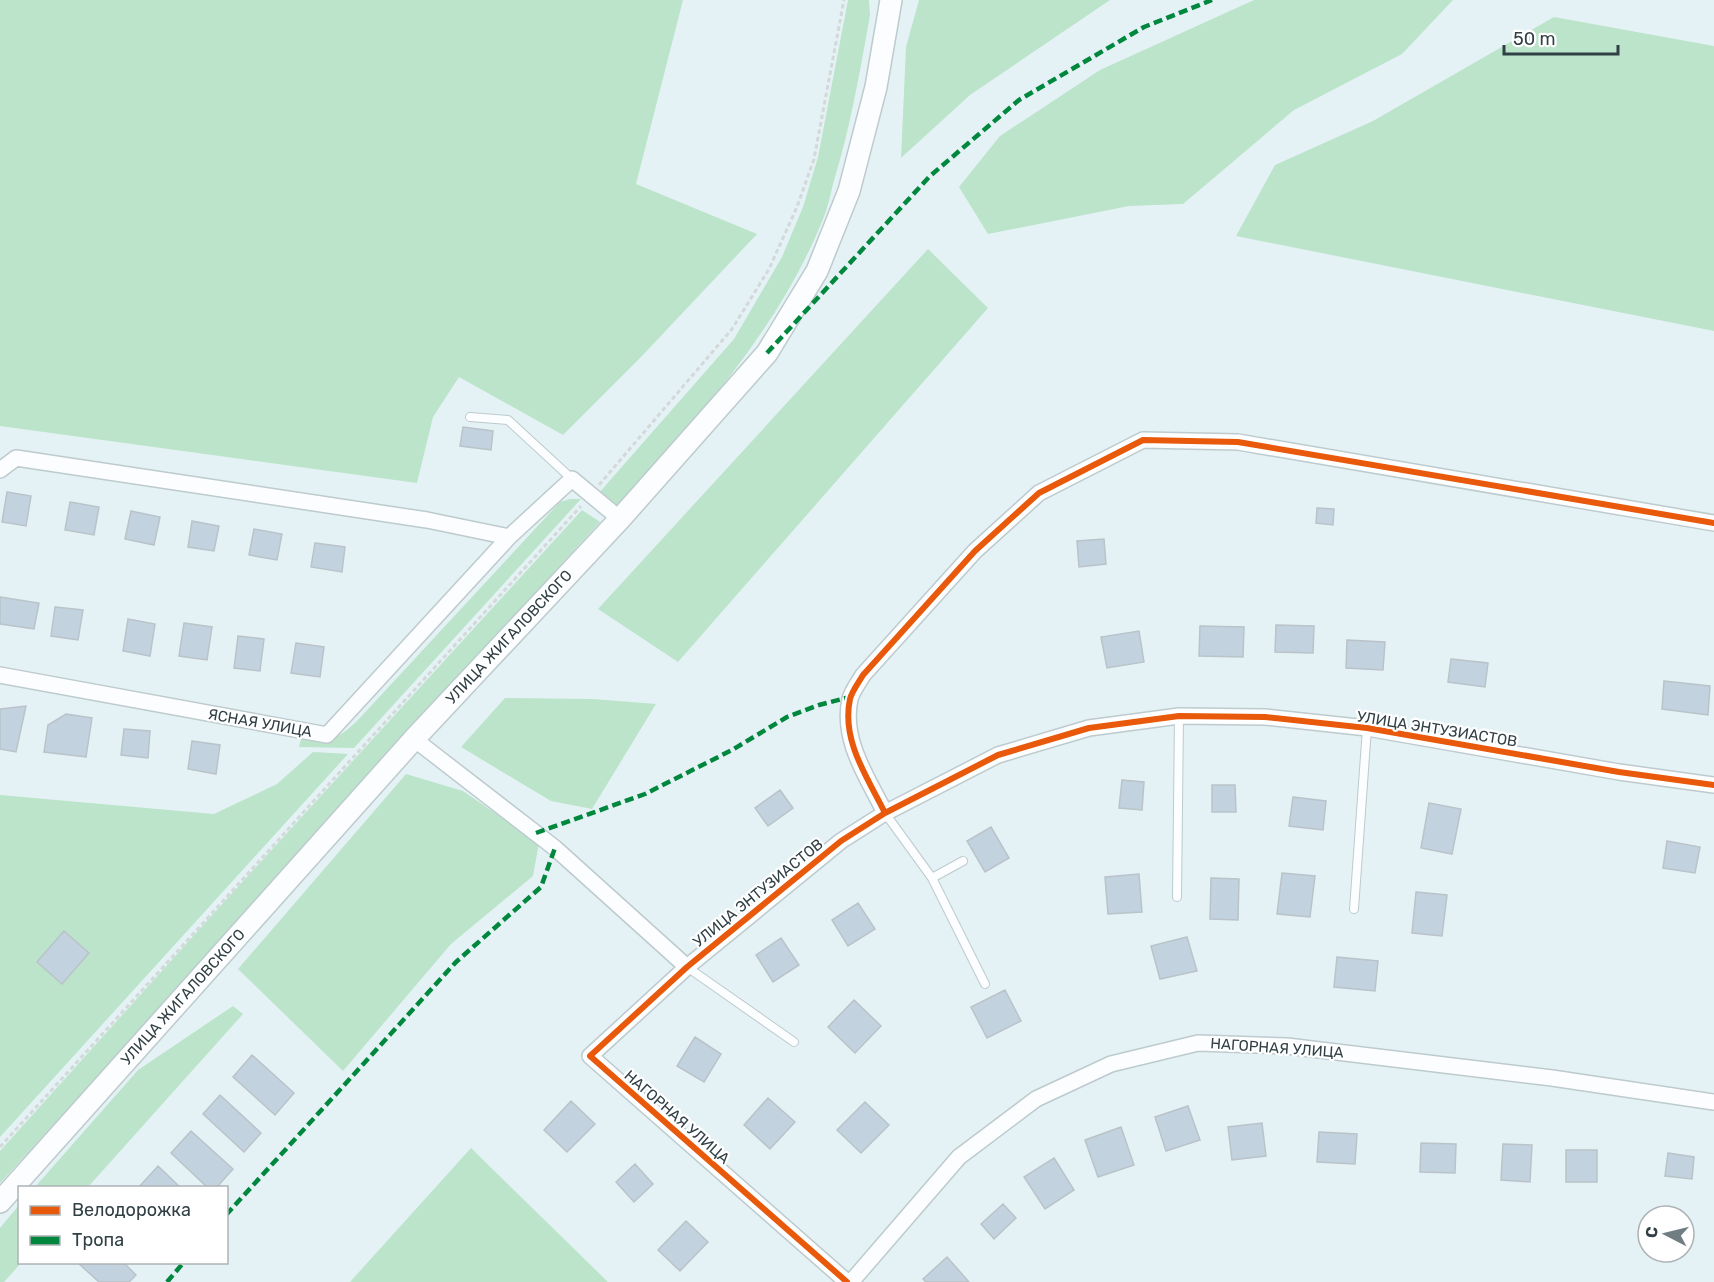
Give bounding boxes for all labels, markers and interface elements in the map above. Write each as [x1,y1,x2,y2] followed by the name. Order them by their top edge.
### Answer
[1504,18,1618,56] scale bar
[1513,28,1556,50] text: 50 m
[442,566,576,708] street label: УЛИЦА ЖИГАЛОВСКОГО
[207,705,313,741] street label: ЯСНАЯ УЛИЦА
[1356,707,1518,751] street label: УЛИЦА ЭНТУЗИАСТОВ
[689,835,827,951] street label: УЛИЦА ЭНТУЗИАСТОВ
[117,925,249,1069] street label: УЛИЦА ЖИГАЛОВСКОГО
[1210,1034,1344,1062] street label: НАГОРНАЯ УЛИЦА
[621,1066,733,1168] street label: НАГОРНАЯ УЛИЦА
[18,1186,228,1264] legend
[72,1199,191,1221] text: Велодорожка
[1636,1204,1696,1264] north arrow
[1641,1225,1662,1239] text: С
[72,1229,124,1251] text: Тропа

